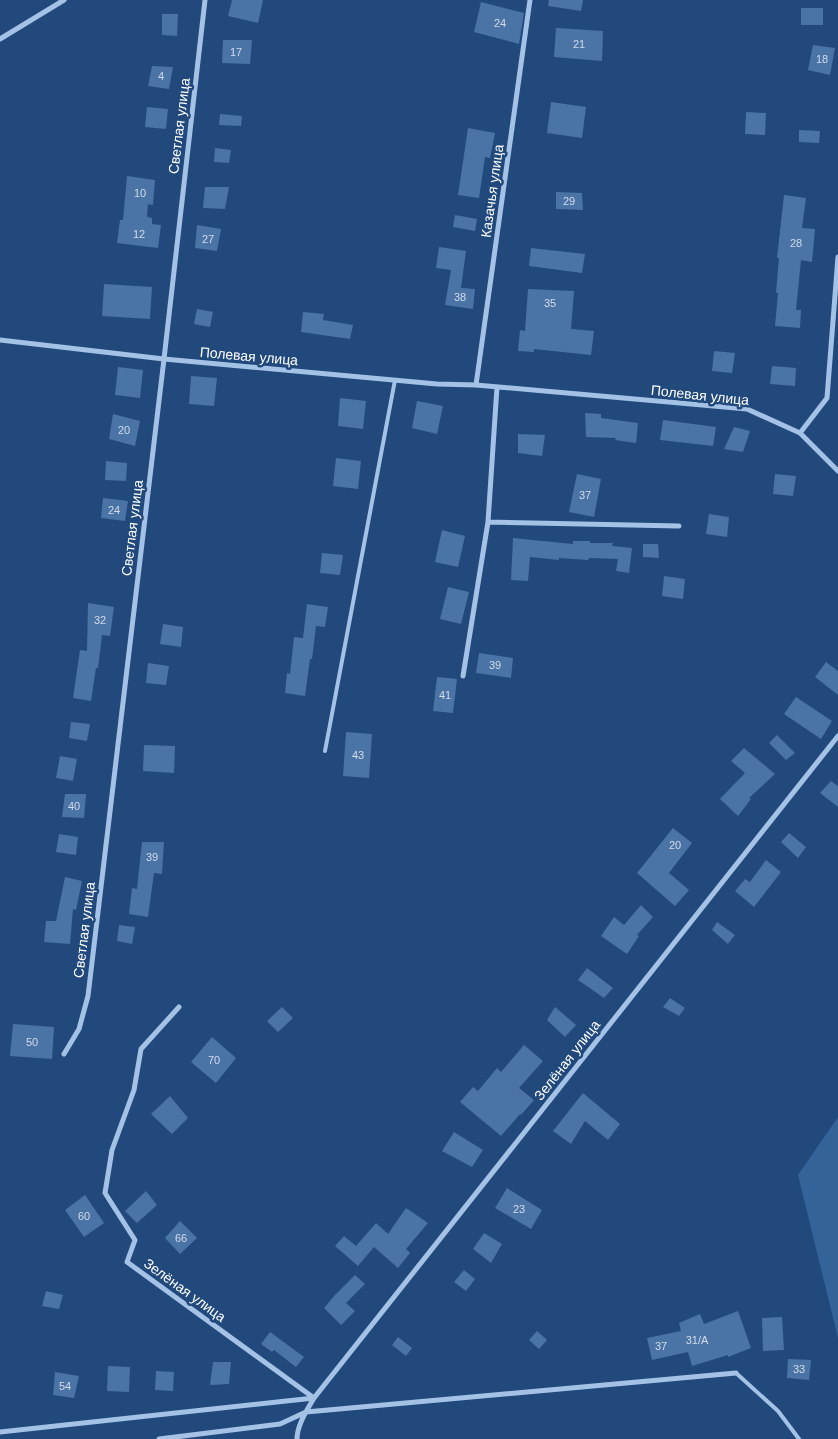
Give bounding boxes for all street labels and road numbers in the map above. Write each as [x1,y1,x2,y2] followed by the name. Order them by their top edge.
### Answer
[165,77,193,175] street label: Светлая улица
[478,143,507,239] street label: Казачья улица
[199,344,299,368] street label: Полевая улица
[650,382,750,408] street label: Полевая улица
[118,479,146,577] street label: Светлая улица
[70,881,98,979] street label: Светлая улица
[531,1017,603,1103] street label: Зелёная улица
[141,1255,229,1325] street label: Зелёная улица

